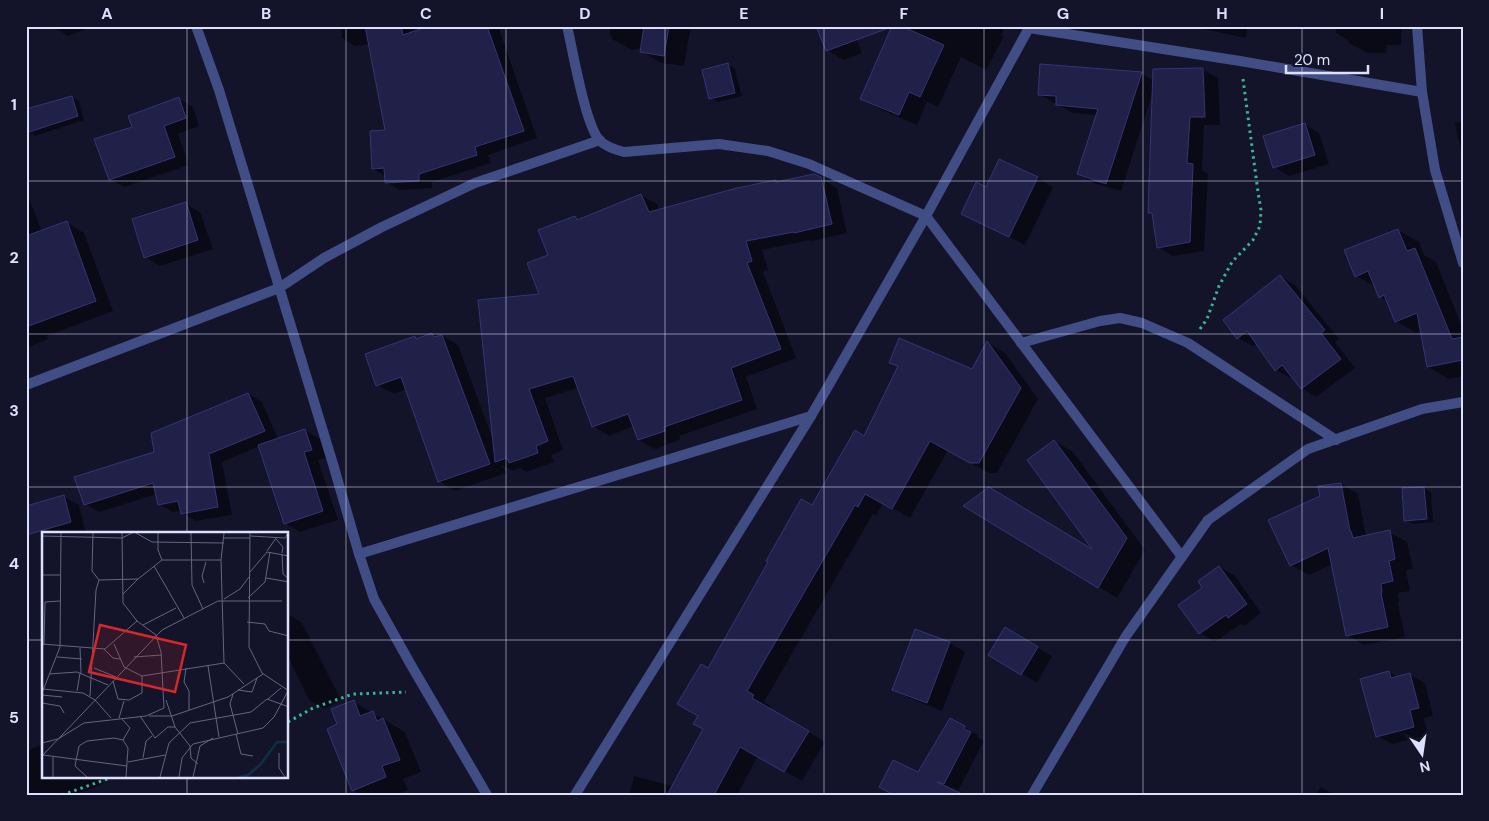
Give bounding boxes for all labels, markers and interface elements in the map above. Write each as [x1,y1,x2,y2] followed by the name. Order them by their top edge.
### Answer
[101,3,113,24] text: A
[261,3,271,24] text: B
[420,3,432,24] text: C
[579,3,591,24] text: D
[739,3,749,24] text: E
[900,3,909,24] text: F
[1057,3,1069,24] text: G
[1216,3,1228,24] text: H
[1380,3,1384,24] text: I
[1286,42,1369,74] scale bar
[1294,50,1330,70] text: 20 m
[11,94,17,115] text: 1
[9,247,19,268] text: 2
[9,400,19,421] text: 3
[42,532,289,778] inset map
[9,553,19,574] text: 4
[9,707,19,728] text: 5
[1396,728,1446,778] north arrow
[1418,757,1432,777] text: N

